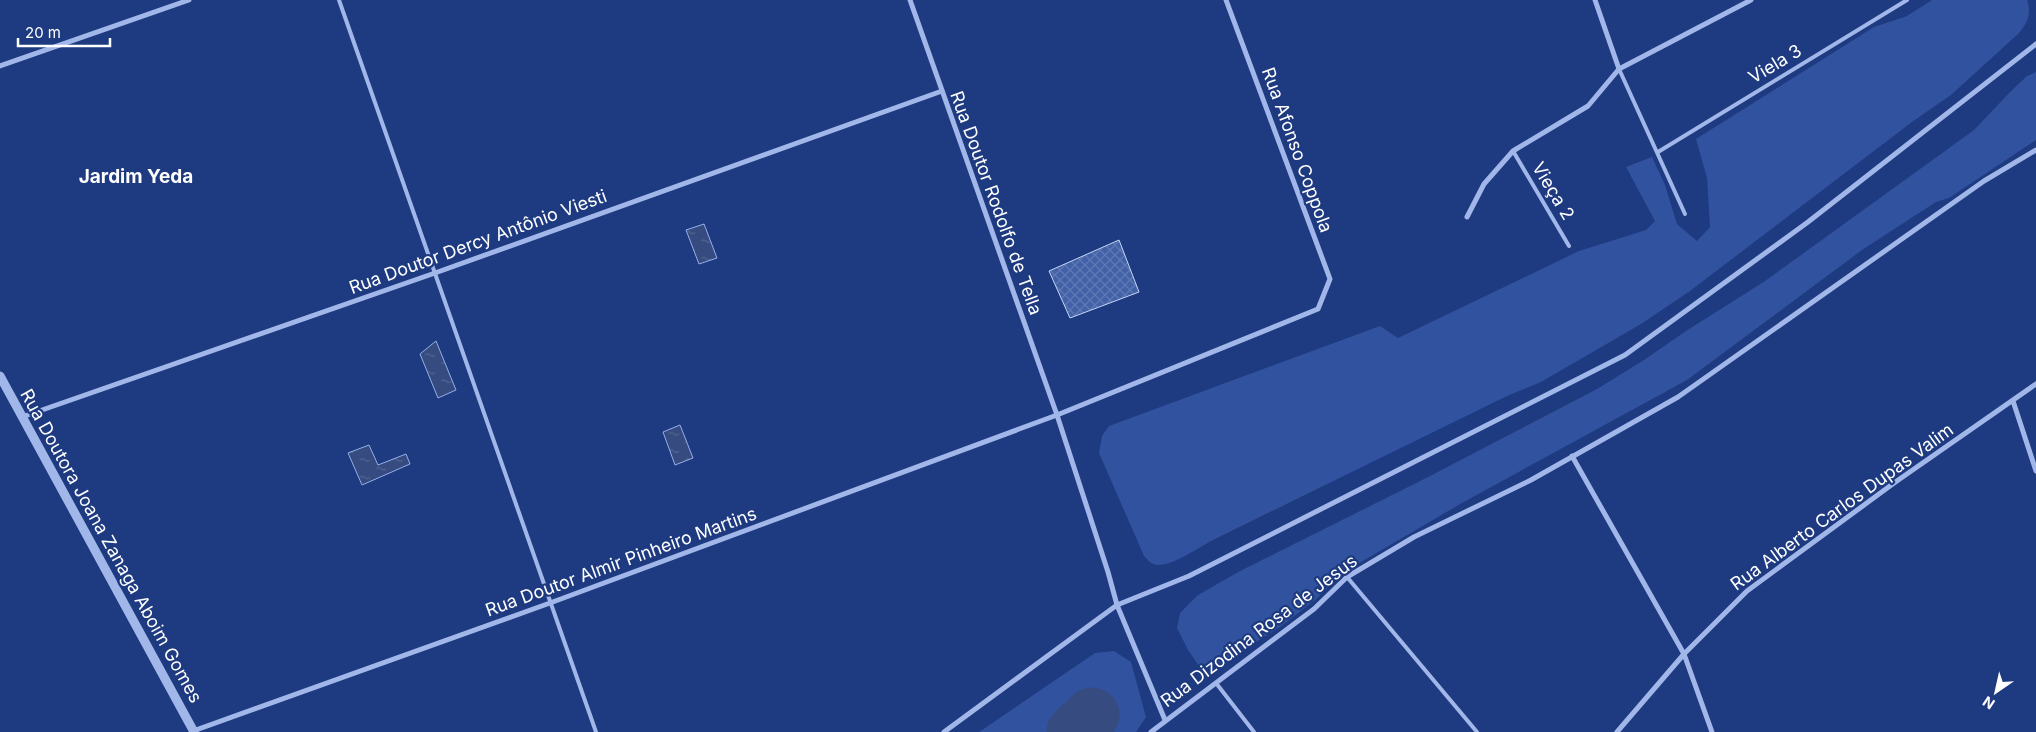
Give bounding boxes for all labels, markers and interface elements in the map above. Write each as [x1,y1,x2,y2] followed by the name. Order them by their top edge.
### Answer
[18,15,110,47] scale bar
[25,23,61,42] text: 20 m
[1745,40,1805,87] street label: Viela 3
[1258,64,1337,235] street label: Rua Afonso Coppola
[946,88,1047,318] street label: Rua Doutor Rodolfo de Tella
[1528,158,1579,224] street label: Vieça 2
[79,165,193,188] district label: Jardim Yeda
[346,185,610,298] street label: Rua Doutor Dercy Antônio Viesti
[16,385,207,706] street label: Rua Doutora Joana Zanaga Aboim Gomes
[1726,419,1957,594] street label: Rua Alberto Carlos Dupas Valim
[482,503,759,620] street label: Rua Doutor Almir Pinheiro Martins
[1156,550,1361,711] street label: Rua Dizodina Rosa de Jesus
[1971,667,2021,717] north arrow
[1979,693,1998,713] text: N

